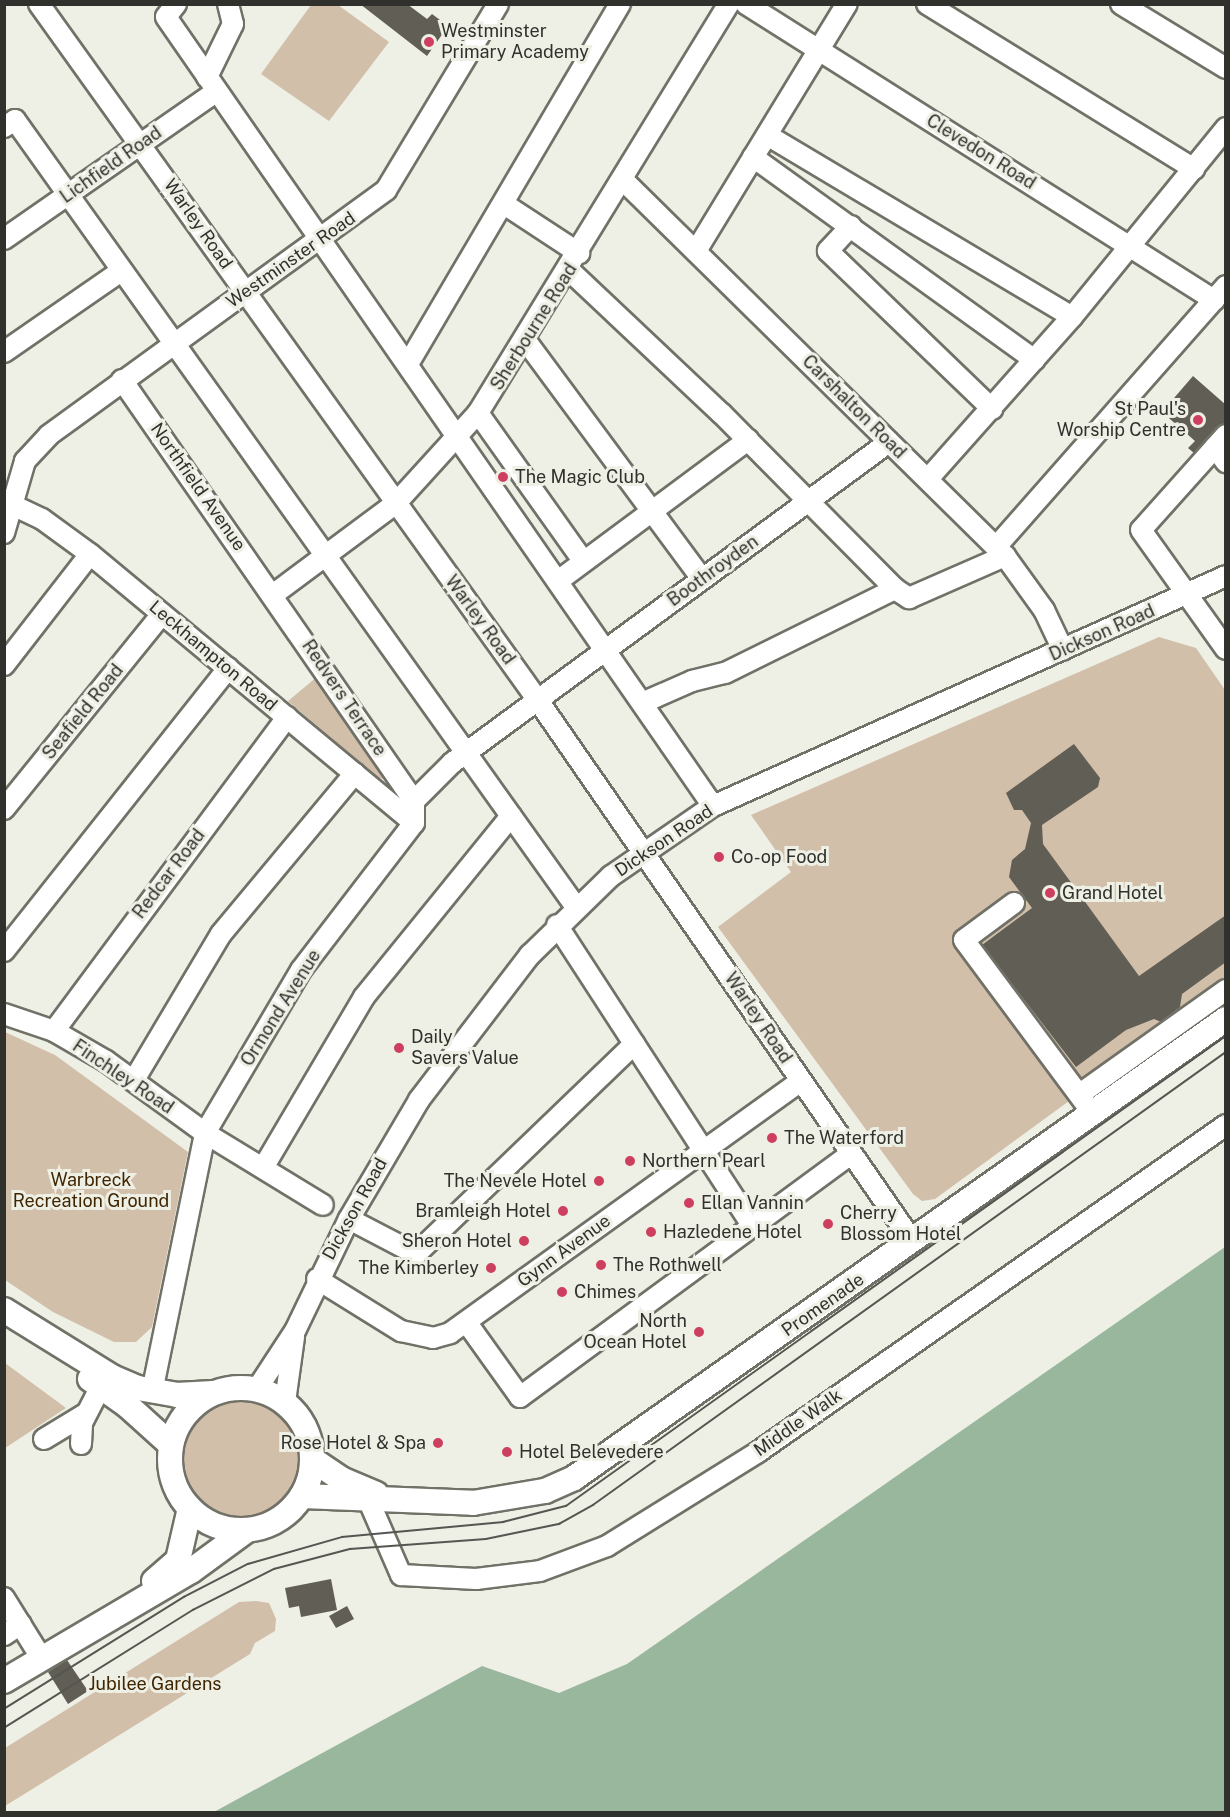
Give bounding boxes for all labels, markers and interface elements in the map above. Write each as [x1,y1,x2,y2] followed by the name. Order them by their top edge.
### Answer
[441,21,589,63] place label: Westminster Primary Academy
[422,35,436,49] marker: Westminster Primary Academy
[922,110,1040,194] street label: Clevedon Road
[56,122,166,208] street label: Lichfield Road
[159,175,237,273] street label: Warley Road
[222,207,360,313] street label: Westminster Road
[486,259,582,395] street label: Sherbourne Road
[798,351,910,463] street label: Carshalton Road
[1057,399,1186,442] place label: St Paul's Worship Centre
[1191,413,1205,427] marker: St Paul's Worship Centre
[146,419,250,555] street label: Northfield Avenue
[515,466,645,488] place label: The Magic Club
[496,470,510,484] marker: The Magic Club
[663,531,763,611] street label: Boothroyden
[440,571,520,669] street label: Warley Road
[145,596,281,716] street label: Leckhampton Road
[1046,600,1158,666] street label: Dickson Road
[297,636,391,760] street label: Redvers Terrace
[38,660,128,764] street label: Seafield Road
[611,800,717,882] street label: Dickson Road
[128,825,210,923] street label: Redcar Road
[731,846,827,868] place label: Co-op Food
[712,850,726,864] marker: Co-op Food
[1062,882,1163,904] place label: Grand Hotel
[1043,886,1057,900] marker: Grand Hotel
[237,946,325,1070] street label: Ormond Avenue
[720,968,796,1068] street label: Warley Road
[411,1027,519,1070] place label: Daily Savers Value
[68,1035,178,1119] street label: Finchley Road
[392,1041,406,1055] marker: Daily Savers Value
[784,1127,905,1149] place label: The Waterford
[765,1131,779,1145] marker: The Waterford
[642,1150,766,1172] place label: Northern Pearl
[318,1154,392,1264] street label: Dickson Road
[623,1154,637,1168] marker: Northern Pearl
[13,1170,169,1212] park label: Warbreck Recreation Ground
[443,1170,587,1192] place label: The Nevele Hotel
[592,1174,606,1188] marker: The Nevele Hotel
[701,1192,804,1214] place label: Ellan Vannin
[682,1196,696,1210] marker: Ellan Vannin
[415,1200,551,1222] place label: Bramleigh Hotel
[840,1203,961,1246] place label: Cherry Blossom Hotel
[556,1204,570,1218] marker: Bramleigh Hotel
[513,1210,615,1292] street label: Gynn Avenue
[821,1217,835,1231] marker: Cherry Blossom Hotel
[663,1221,802,1243] place label: Hazledene Hotel
[644,1225,658,1239] marker: Hazledene Hotel
[402,1230,512,1252] place label: Sheron Hotel
[517,1234,531,1248] marker: Sheron Hotel
[613,1254,722,1276] place label: The Rothwell
[358,1257,479,1279] place label: The Kimberley
[594,1258,608,1272] marker: The Rothwell
[484,1261,498,1275] marker: The Kimberley
[778,1269,868,1341] street label: Promenade
[574,1281,636,1303] place label: Chimes
[555,1285,569,1299] marker: Chimes
[584,1311,687,1354] place label: North Ocean Hotel
[692,1325,706,1339] marker: North Ocean Hotel
[749,1385,847,1461] street label: Middle Walk
[280,1432,426,1454] place label: Rose Hotel & Spa
[431,1436,445,1450] marker: Rose Hotel & Spa
[519,1441,664,1463] place label: Hotel Belevedere
[500,1445,514,1459] marker: Hotel Belevedere
[88,1673,222,1695] park label: Jubilee Gardens

